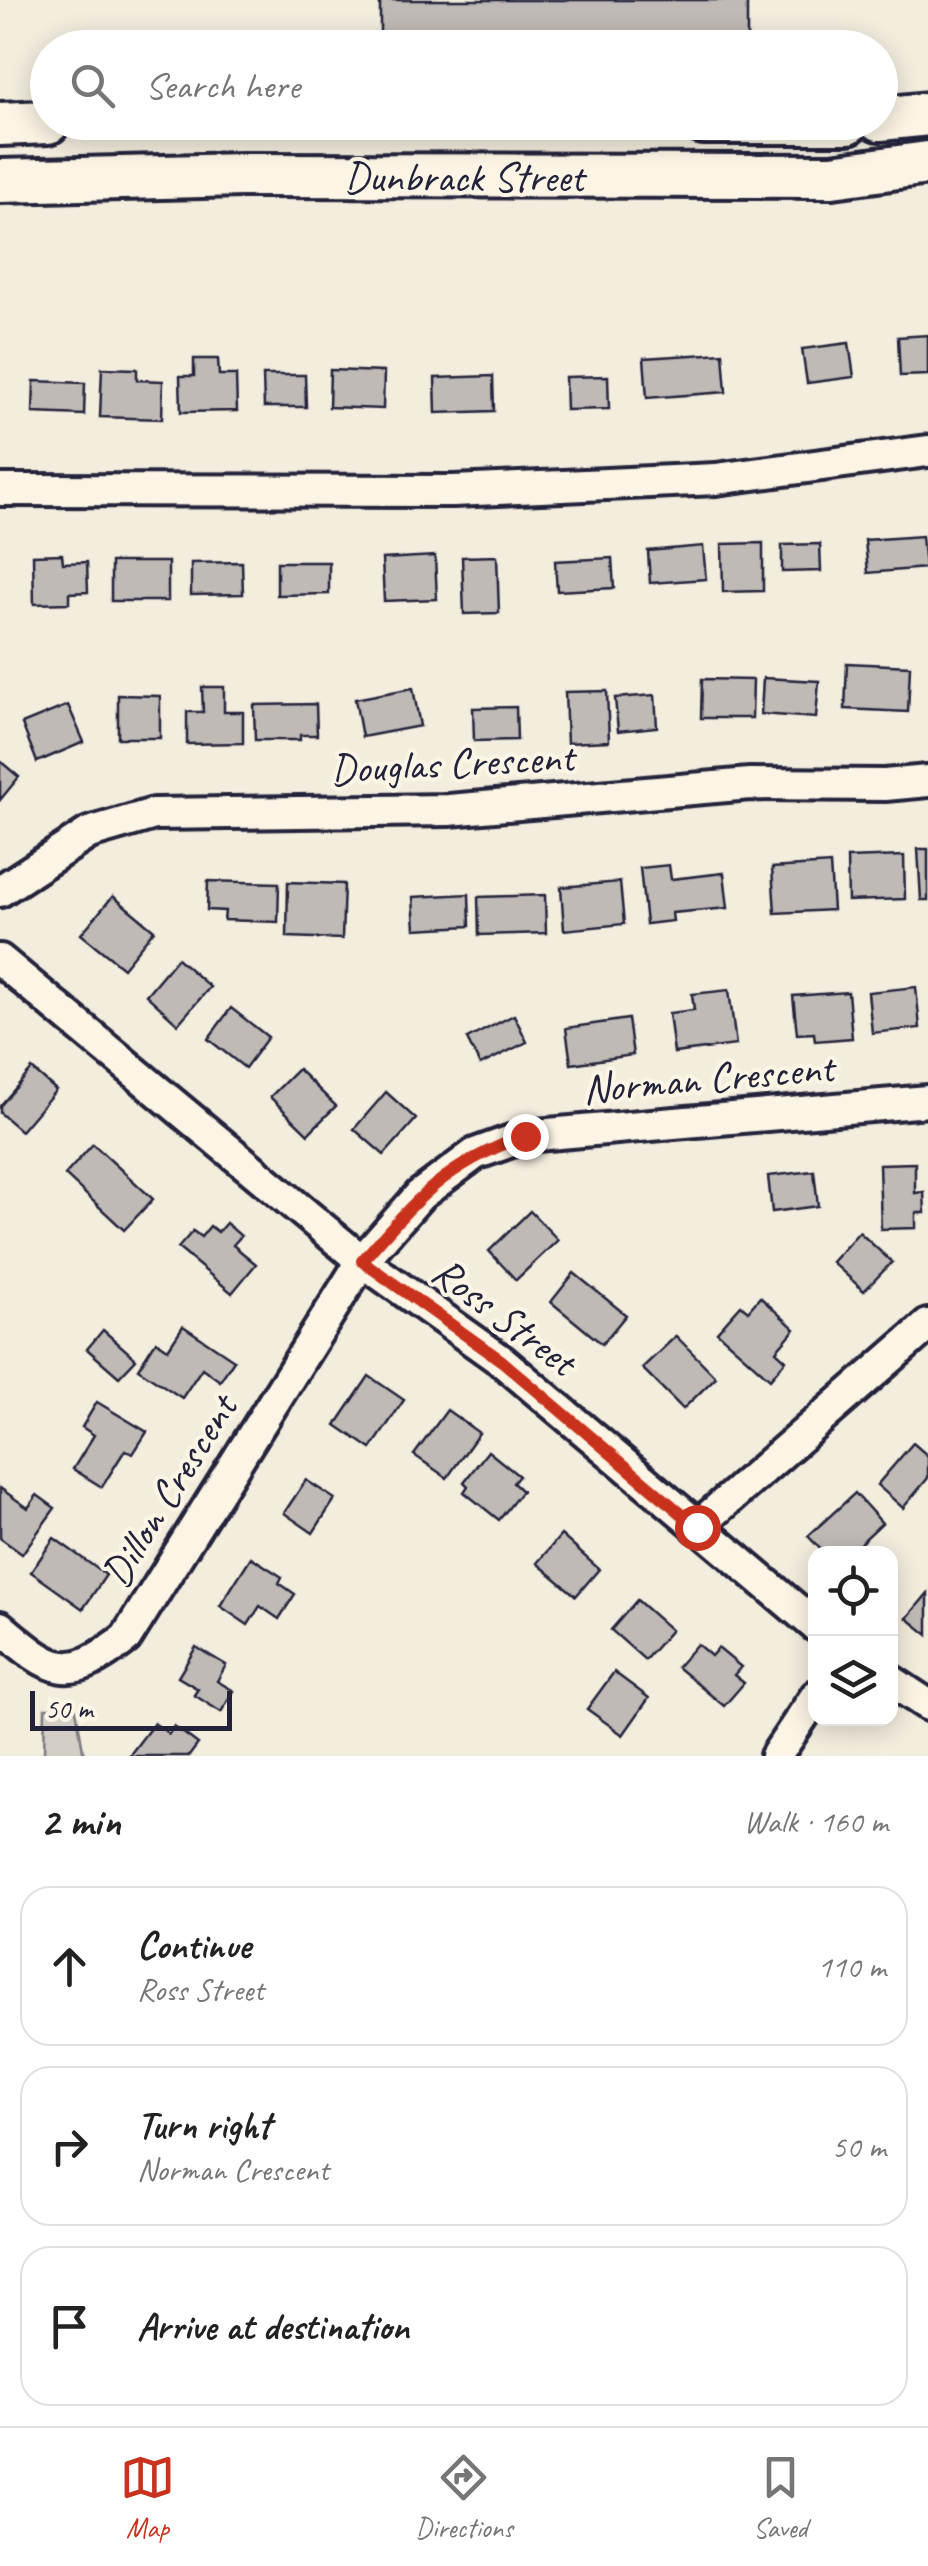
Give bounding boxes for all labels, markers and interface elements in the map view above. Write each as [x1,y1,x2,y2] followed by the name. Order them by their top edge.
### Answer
[30,30,898,140] search box
[65,58,120,113] icon: search
[145,62,300,109] text: Search here
[344,151,588,204] street label: Dunbrack Street
[329,730,579,796] street label: Douglas Crescent
[580,1041,840,1116] street label: Norman Crescent
[503,1114,549,1160] route end
[422,1245,590,1390] street label: Ross Street
[90,1382,251,1596] street label: Dillon Crescent
[675,1505,721,1551] route start
[808,1546,898,1726] map controls
[808,1546,898,1636] button: locate
[808,1636,898,1726] button: layers
[30,1686,232,1731] scale bar
[45,1691,93,1726] text: 50 m
[40,1795,120,1848] text: 2 min
[744,1801,888,1842] text: Walk · 160 m
[137,1922,251,1969] text: Continue
[42,1939,97,1994] icon: ahead
[817,1946,886,1987] text: 110 m
[137,1969,264,2010] text: Ross Street
[137,2102,271,2149] text: Turn right
[42,2119,97,2174] icon: right
[832,2126,886,2167] text: 50 m
[137,2149,329,2190] text: Norman Crescent
[42,2299,97,2354] icon: arrive
[137,2303,409,2350] text: Arrive at destination
[120,2450,175,2545] tab: Map
[415,2450,513,2545] tab: Directions
[753,2450,808,2545] tab: Saved

